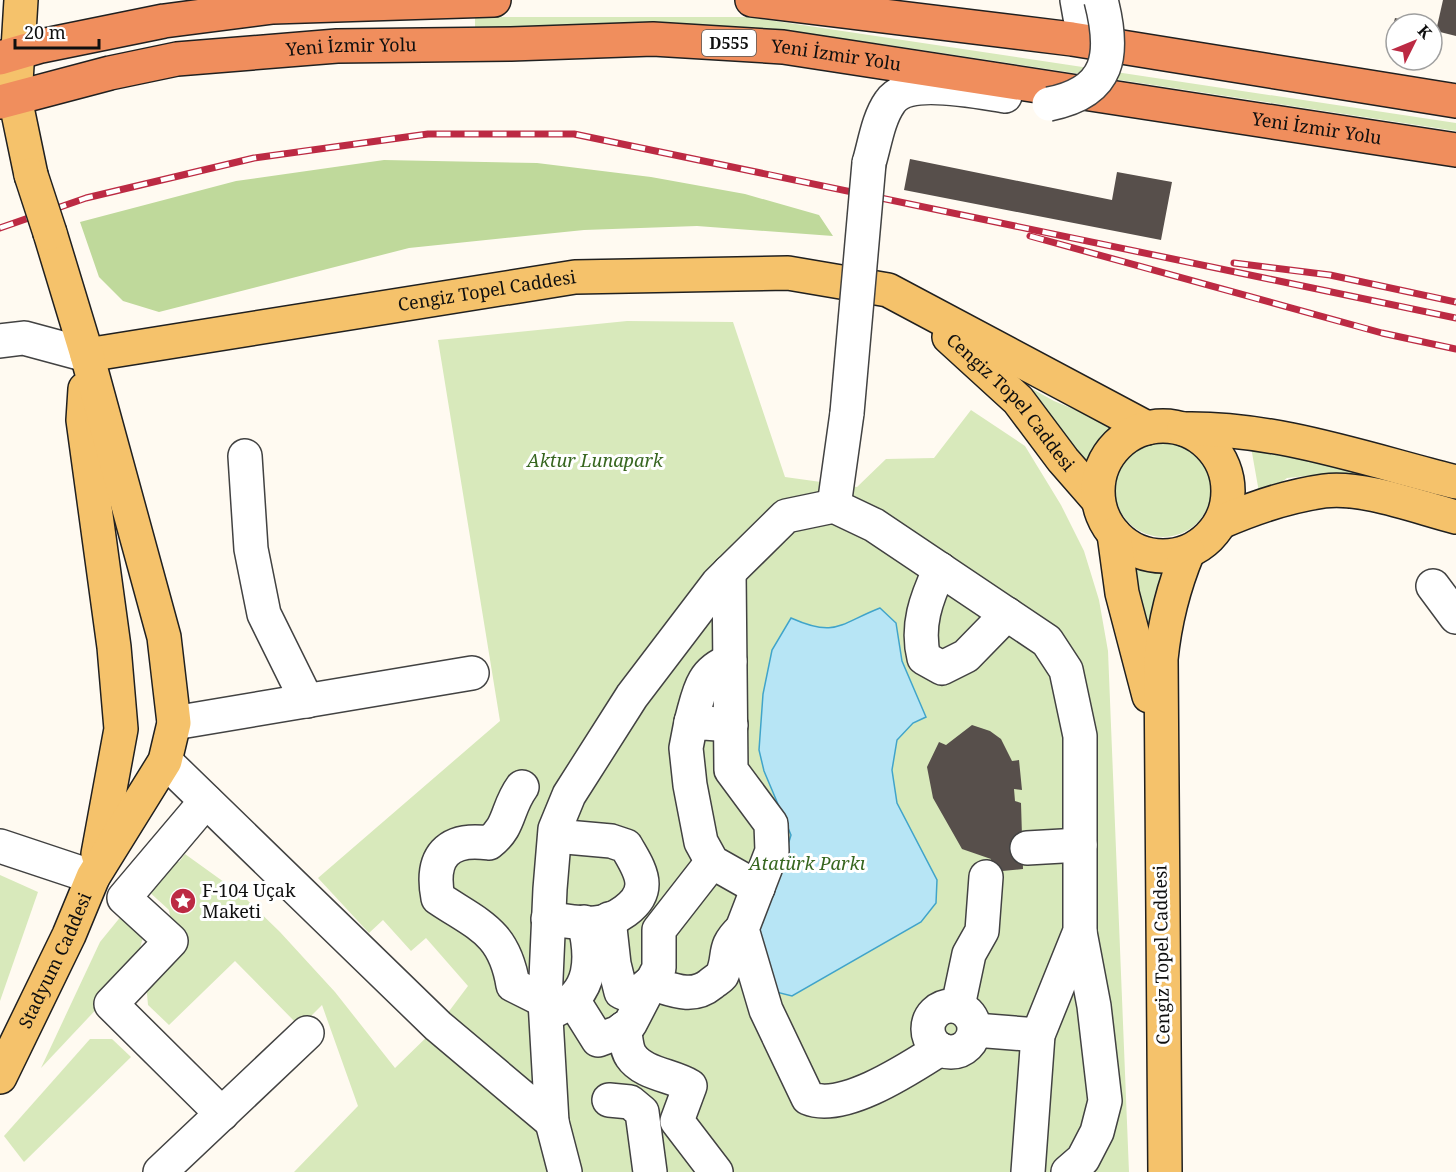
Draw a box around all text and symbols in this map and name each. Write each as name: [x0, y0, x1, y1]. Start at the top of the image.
scale bar: [15, 12, 99, 50]
north arrow: [1384, 12, 1444, 72]
text: 20 m: [24, 20, 66, 44]
text: K: [1413, 20, 1437, 44]
road number: D555: [702, 30, 756, 56]
street label: Yeni İzmir Yolu: [284, 32, 417, 61]
street label: Yeni İzmir Yolu: [770, 33, 904, 76]
street label: Yeni İzmir Yolu: [1249, 106, 1384, 150]
street label: Cengiz Topel Caddesi: [396, 264, 578, 316]
street label: Cengiz Topel Caddesi: [942, 327, 1081, 476]
park label: Aktur Lunapark: [525, 448, 664, 472]
park label: Atatürk Parkı: [747, 851, 866, 875]
street label: Cengiz Topel Caddesi: [1147, 865, 1175, 1045]
place label: F-104 Uçak Maketi: [202, 878, 296, 923]
place icon: F-104 Uçak Maketi: [168, 886, 198, 916]
street label: Stadyum Caddesi: [12, 888, 96, 1032]

